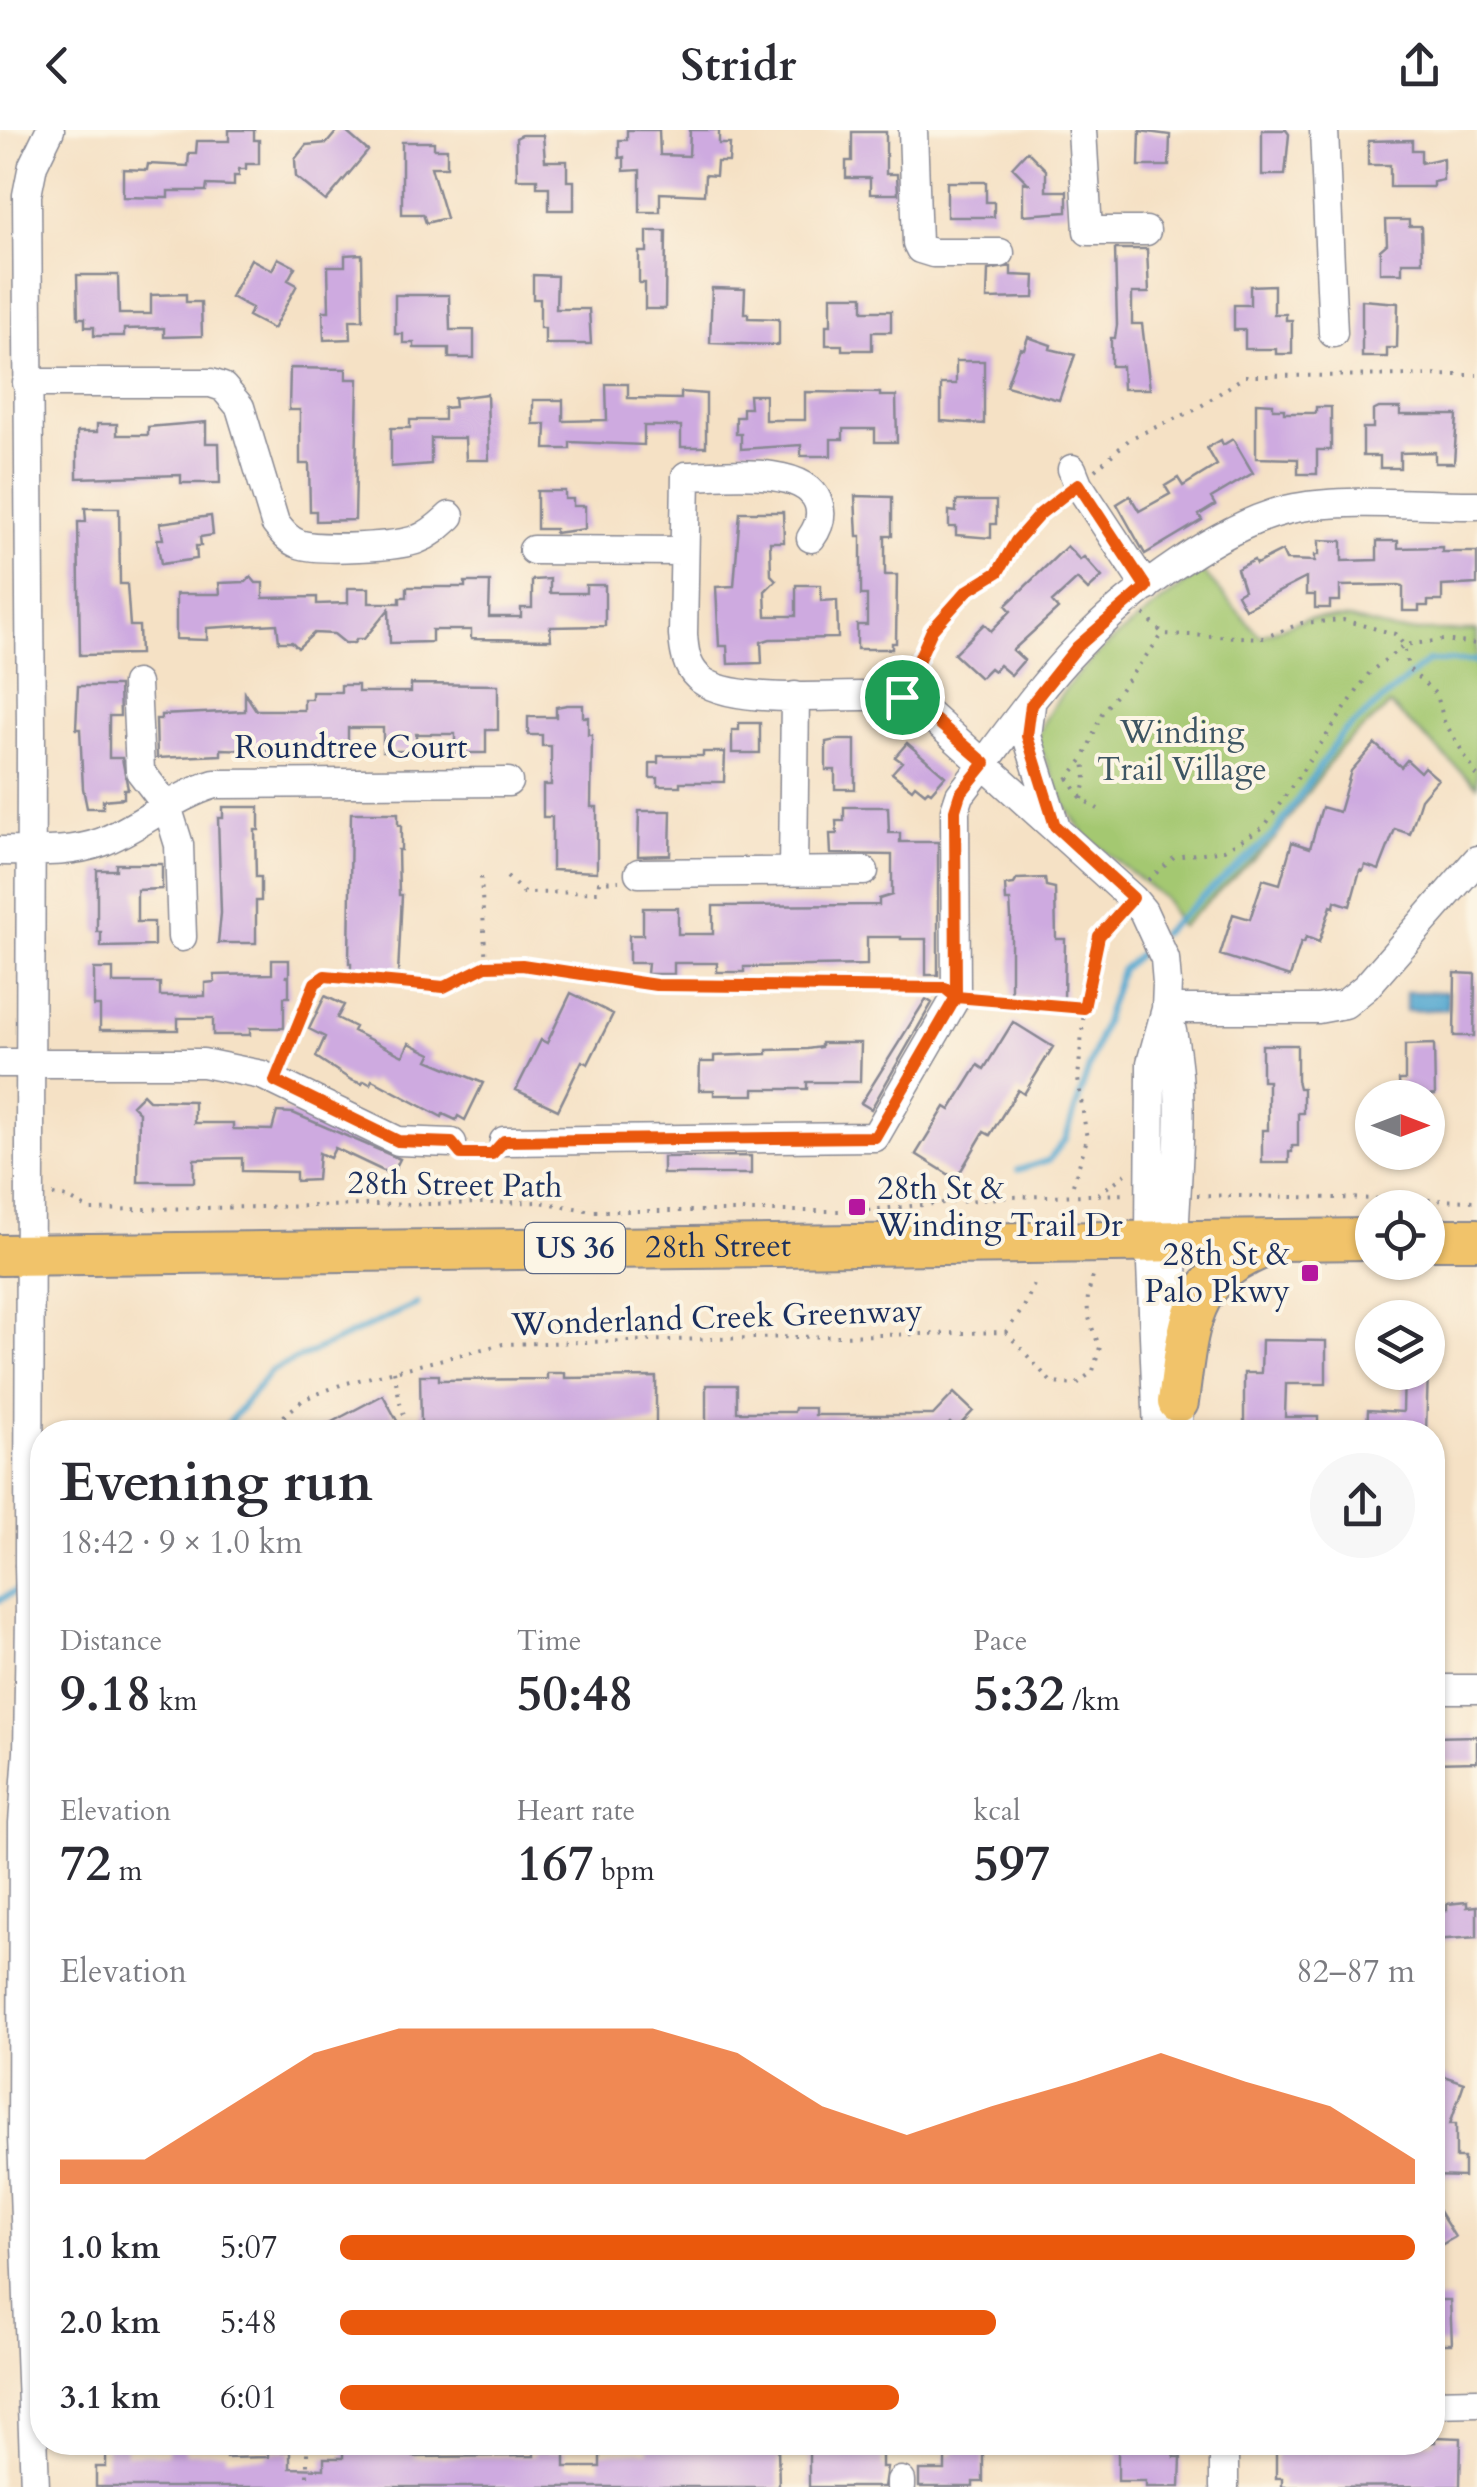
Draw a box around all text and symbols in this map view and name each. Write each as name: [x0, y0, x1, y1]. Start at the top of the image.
text: Stridr: [681, 35, 796, 96]
icon: back: [30, 38, 85, 93]
icon: share: [1392, 38, 1447, 93]
pin: [860, 655, 945, 740]
icon: arrive: [875, 670, 930, 725]
park label: Winding Trail Village: [1097, 711, 1267, 792]
street label: Roundtree Court: [235, 726, 467, 770]
north arrow: [1355, 1080, 1445, 1170]
map controls: [1355, 1080, 1445, 1390]
street label: 28th Street Path: [347, 1161, 563, 1209]
place label: 28th St & Winding Trail Dr: [876, 1167, 1123, 1248]
button: locate: [1355, 1190, 1445, 1280]
marker: 28th St & Winding Trail Dr: [846, 1196, 868, 1218]
road number: US 36: [525, 1223, 625, 1273]
street label: 28th Street: [645, 1224, 791, 1269]
place label: 28th St & Palo Pkwy: [1145, 1233, 1290, 1314]
marker: 28th St & Palo Pkwy: [1299, 1262, 1321, 1284]
street label: Wonderland Creek Greenway: [510, 1289, 923, 1347]
button: layers: [1355, 1300, 1445, 1390]
text: Evening run: [60, 1446, 373, 1520]
button: share: [1310, 1453, 1415, 1558]
text: 18:42 · 9 × 1.0 km: [60, 1521, 303, 1565]
text: Distance: [60, 1622, 162, 1660]
text: Time: [517, 1622, 581, 1660]
text: Pace: [973, 1622, 1027, 1660]
text: 9.18: [60, 1660, 151, 1728]
text: 50:48: [517, 1660, 634, 1728]
text: 5:32: [973, 1660, 1065, 1728]
text: km: [151, 1682, 198, 1720]
text: /km: [1065, 1682, 1120, 1720]
text: Elevation: [60, 1792, 171, 1830]
text: Heart rate: [517, 1792, 635, 1830]
text: kcal: [973, 1792, 1020, 1830]
text: 72: [60, 1830, 111, 1898]
text: 167: [517, 1830, 594, 1898]
text: 597: [973, 1830, 1050, 1898]
text: m: [111, 1852, 142, 1890]
text: bpm: [594, 1852, 655, 1890]
text: Elevation: [60, 1950, 187, 1994]
text: 82–87 m: [1296, 1950, 1415, 1994]
text: 1.0 km: [60, 2226, 160, 2270]
text: 5:07: [220, 2226, 277, 2270]
text: 2.0 km: [60, 2301, 160, 2345]
text: 5:48: [220, 2301, 277, 2345]
text: 3.1 km: [60, 2376, 160, 2420]
text: 6:01: [220, 2376, 277, 2420]

